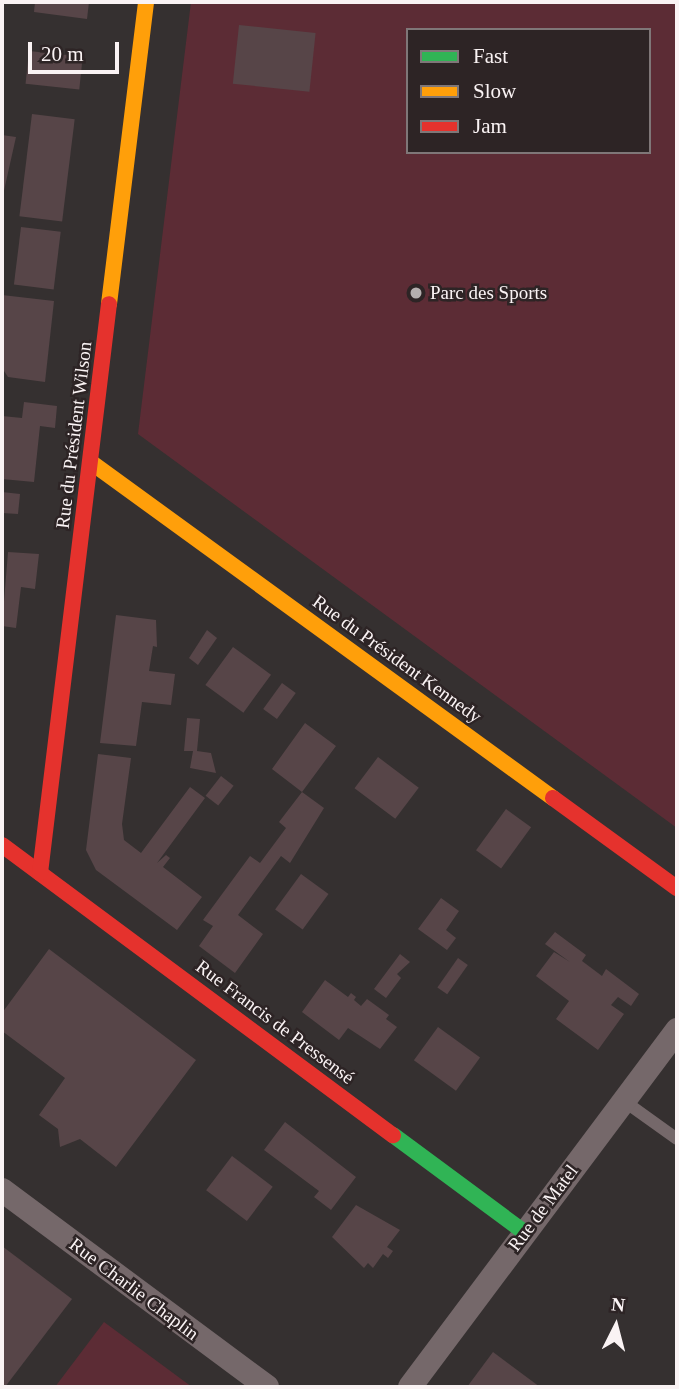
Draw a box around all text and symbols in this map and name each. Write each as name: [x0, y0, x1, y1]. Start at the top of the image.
scale bar: [32, 28, 122, 72]
legend: [406, 28, 651, 154]
text: 20 m: [41, 42, 84, 66]
text: Fast: [473, 44, 508, 68]
text: Slow: [473, 79, 516, 103]
text: Jam: [473, 114, 507, 138]
place label: Parc des Sports: [430, 282, 547, 304]
marker: Parc des Sports: [408, 285, 424, 301]
street label: Rue du Président Wilson: [51, 340, 97, 530]
street label: Rue du Président Kennedy: [308, 590, 486, 728]
street label: Rue Francis de Pressensé: [191, 955, 359, 1089]
street label: Rue de Matel: [503, 1160, 583, 1256]
street label: Rue Charlie Chaplin: [65, 1233, 203, 1345]
north arrow: [581, 1291, 651, 1361]
text: N: [610, 1293, 626, 1316]

